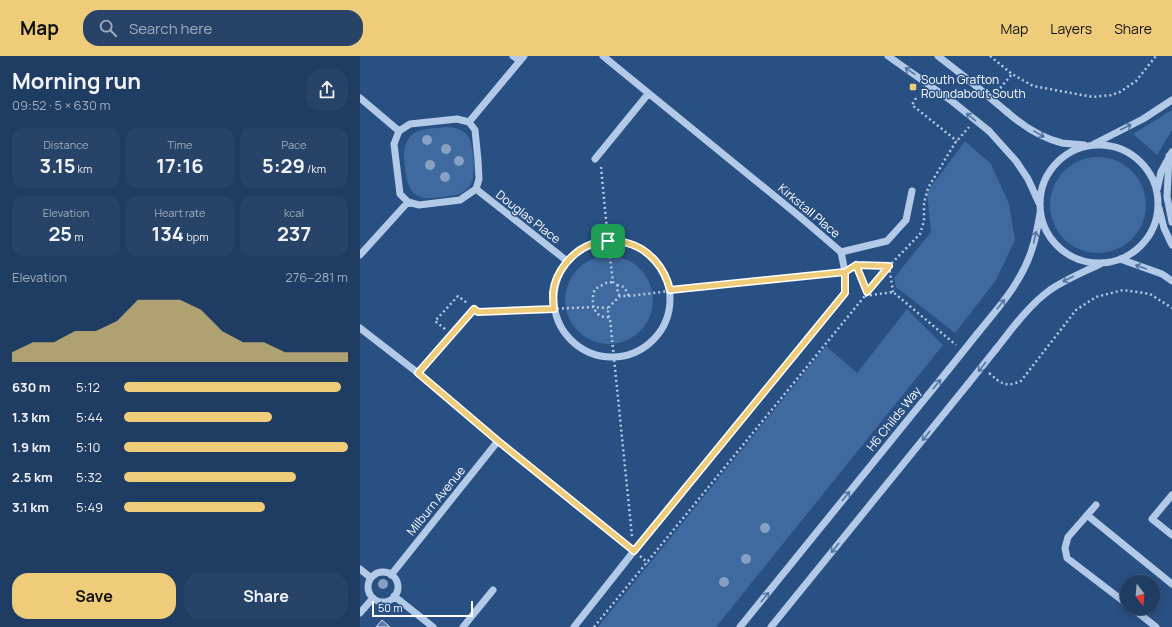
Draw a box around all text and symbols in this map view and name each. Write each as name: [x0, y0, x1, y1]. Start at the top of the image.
search box: [83, 10, 363, 46]
text: Map: [20, 15, 59, 41]
icon: search: [97, 17, 119, 39]
text: Search here: [129, 18, 212, 39]
text: Map: [1000, 19, 1028, 38]
text: Layers: [1050, 19, 1092, 38]
text: Share: [1114, 19, 1152, 38]
text: Morning run: [12, 66, 141, 96]
one-way arrow: [905, 67, 916, 75]
button: share: [306, 69, 348, 111]
place label: South Grafton Roundabout South: [921, 71, 1026, 102]
marker: South Grafton Roundabout South: [908, 82, 918, 92]
text: 09:52 · 5 × 630 m: [12, 96, 110, 114]
one-way arrow: [966, 112, 977, 121]
one-way arrow: [1120, 123, 1132, 130]
one-way arrow: [1033, 130, 1044, 138]
text: Distance: [43, 137, 89, 152]
text: Time: [168, 137, 192, 152]
text: Pace: [282, 137, 306, 152]
text: 3.15: [40, 152, 75, 179]
text: 17:16: [156, 152, 204, 179]
text: 5:29: [262, 152, 305, 179]
text: km: [75, 161, 92, 176]
text: /km: [305, 161, 326, 176]
street label: Kirkstall Place: [775, 180, 844, 242]
street label: Douglas Place: [492, 186, 564, 247]
text: Elevation: [43, 205, 89, 220]
text: Heart rate: [154, 205, 206, 220]
text: kcal: [284, 205, 304, 220]
text: 25: [48, 220, 72, 247]
text: 134: [151, 220, 184, 247]
text: 237: [277, 220, 311, 247]
pin: [591, 224, 625, 258]
text: m: [72, 229, 84, 244]
text: bpm: [184, 229, 209, 244]
icon: arrive: [597, 230, 619, 252]
one-way arrow: [1032, 231, 1040, 244]
one-way arrow: [1135, 262, 1147, 270]
text: Elevation: [12, 268, 67, 286]
text: 276–281 m: [285, 268, 348, 286]
one-way arrow: [1062, 276, 1074, 283]
one-way arrow: [996, 299, 1005, 309]
one-way arrow: [977, 361, 986, 372]
text: 630 m: [12, 378, 50, 396]
text: 5:12: [76, 378, 100, 396]
one-way arrow: [933, 378, 941, 389]
street label: H6 Childs Way: [862, 382, 925, 455]
text: 1.3 km: [12, 408, 50, 426]
text: 5:44: [76, 408, 103, 426]
one-way arrow: [921, 431, 930, 442]
text: 1.9 km: [12, 438, 50, 456]
text: 5:10: [76, 438, 100, 456]
street label: Milburn Avenue: [402, 462, 469, 539]
text: 2.5 km: [12, 468, 53, 486]
text: 5:32: [76, 468, 102, 486]
one-way arrow: [842, 490, 851, 501]
text: 3.1 km: [12, 498, 49, 516]
text: 5:49: [76, 498, 103, 516]
one-way arrow: [830, 543, 839, 553]
button: Save: [12, 573, 176, 619]
button: Share: [184, 573, 348, 619]
north arrow: [1120, 575, 1160, 615]
map controls: [1120, 575, 1160, 615]
one-way arrow: [760, 591, 769, 602]
scale bar: [372, 599, 473, 618]
text: 50 m: [378, 600, 403, 615]

